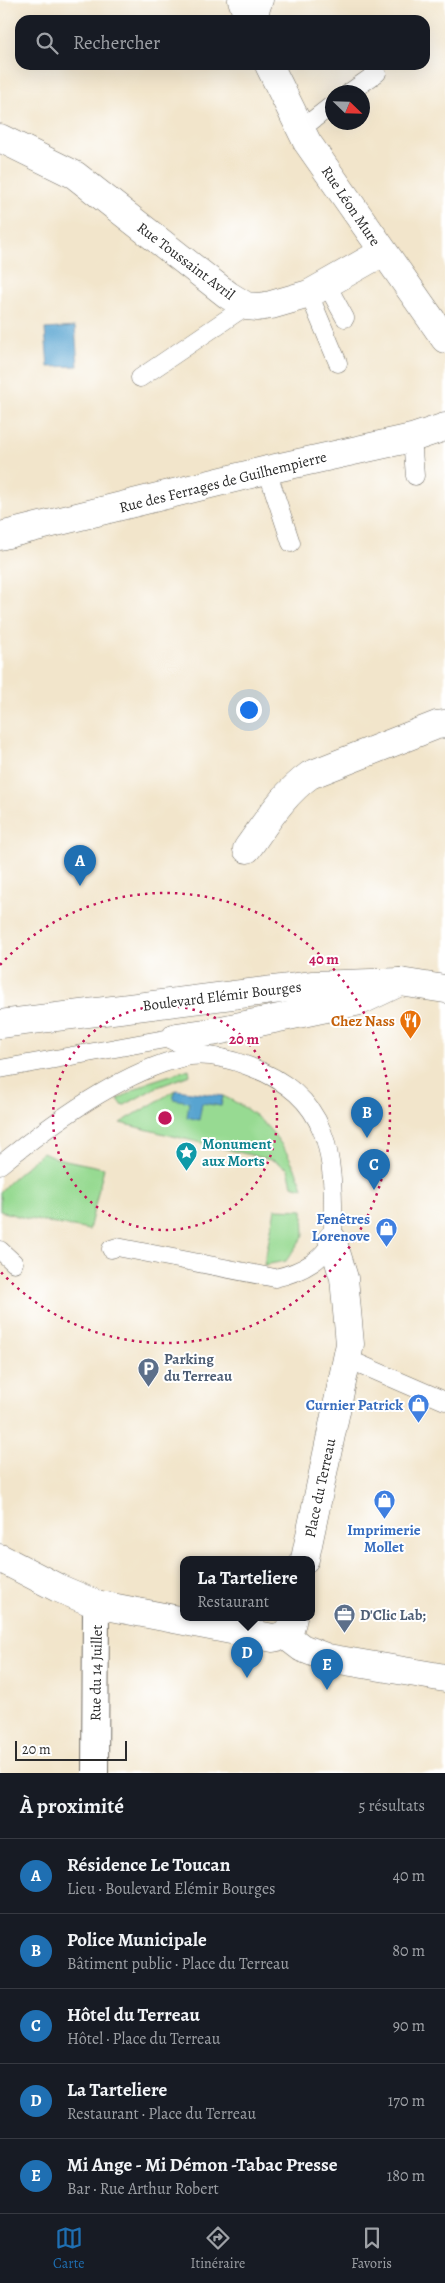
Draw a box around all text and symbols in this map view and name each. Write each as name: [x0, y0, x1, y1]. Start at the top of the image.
search box: [15, 15, 430, 70]
icon: search: [33, 29, 61, 57]
text: Rechercher: [73, 30, 160, 56]
north arrow: [325, 85, 370, 130]
street label: Rue Léon Mure: [317, 162, 385, 250]
street label: Rue Toussaint Avril: [133, 218, 239, 305]
street label: Rue des Ferrages de Guilhempierre: [117, 446, 329, 517]
your location: [236, 697, 262, 723]
pin: A: [64, 845, 96, 886]
text: 40 m: [309, 949, 339, 969]
street label: Boulevard Elémir Bourges: [141, 976, 303, 1016]
restaurant icon: Chez Nass: [399, 1009, 423, 1040]
place label: Chez Nass: [331, 1011, 395, 1031]
text: 20 m: [229, 1029, 259, 1049]
pin: B: [351, 1097, 383, 1138]
centre of rings: [156, 1109, 174, 1127]
place label: Monument aux Morts: [202, 1134, 272, 1171]
place icon: Monument aux Morts: [174, 1141, 198, 1172]
pin: C: [358, 1149, 390, 1190]
place label: Fenêtres Lorenove: [312, 1209, 370, 1246]
shop icon: Fenêtres Lorenove: [374, 1216, 398, 1247]
place label: Parking du Terreau: [164, 1349, 233, 1386]
parking icon: Parking du Terreau: [136, 1356, 160, 1387]
shop icon: Curnier Patrick: [407, 1393, 431, 1424]
place label: Curnier Patrick: [306, 1395, 403, 1415]
street label: Place du Terreau: [300, 1436, 340, 1540]
shop icon: Imprimerie Mollet: [372, 1489, 396, 1520]
place label: Imprimerie Mollet: [347, 1520, 421, 1557]
popup: [180, 1556, 315, 1621]
text: La Tarteliere: [197, 1565, 298, 1591]
text: Restaurant: [197, 1591, 269, 1613]
office icon: D'Clic Lab;: [332, 1603, 356, 1634]
place label: D'Clic Lab;: [360, 1605, 426, 1625]
street label: Rue du 14 Juillet: [85, 1625, 107, 1721]
pin: D: [231, 1637, 263, 1678]
pin: E: [311, 1649, 343, 1690]
scale bar: [15, 1738, 128, 1761]
text: 20 m: [22, 1740, 51, 1759]
text: À proximité: [20, 1792, 124, 1820]
text: 5 résultats: [358, 1795, 425, 1817]
text: Résidence Le Toucan: [67, 1852, 230, 1878]
text: A: [31, 1865, 41, 1887]
text: 40 m: [393, 1865, 425, 1887]
text: Lieu · Boulevard Elémir Bourges: [67, 1878, 276, 1900]
text: Police Municipale: [67, 1927, 207, 1953]
text: B: [31, 1940, 41, 1962]
text: 80 m: [392, 1940, 425, 1962]
text: Bâtiment public · Place du Terreau: [67, 1953, 289, 1975]
text: Hôtel du Terreau: [67, 2002, 200, 2028]
text: C: [31, 2015, 41, 2037]
text: 90 m: [393, 2015, 425, 2037]
text: Hôtel · Place du Terreau: [67, 2028, 220, 2050]
text: La Tarteliere: [67, 2077, 167, 2103]
text: D: [30, 2090, 42, 2112]
text: 170 m: [388, 2090, 425, 2112]
text: Restaurant · Place du Terreau: [67, 2103, 256, 2125]
text: Mi Ange - Mi Démon -Tabac Presse: [67, 2152, 338, 2178]
text: E: [31, 2165, 41, 2187]
text: 180 m: [387, 2165, 425, 2187]
text: Bar · Rue Arthur Robert: [67, 2178, 219, 2200]
tab: Carte: [53, 2224, 85, 2273]
tab: Itinéraire: [191, 2224, 245, 2273]
tab: Favoris: [351, 2224, 392, 2273]

